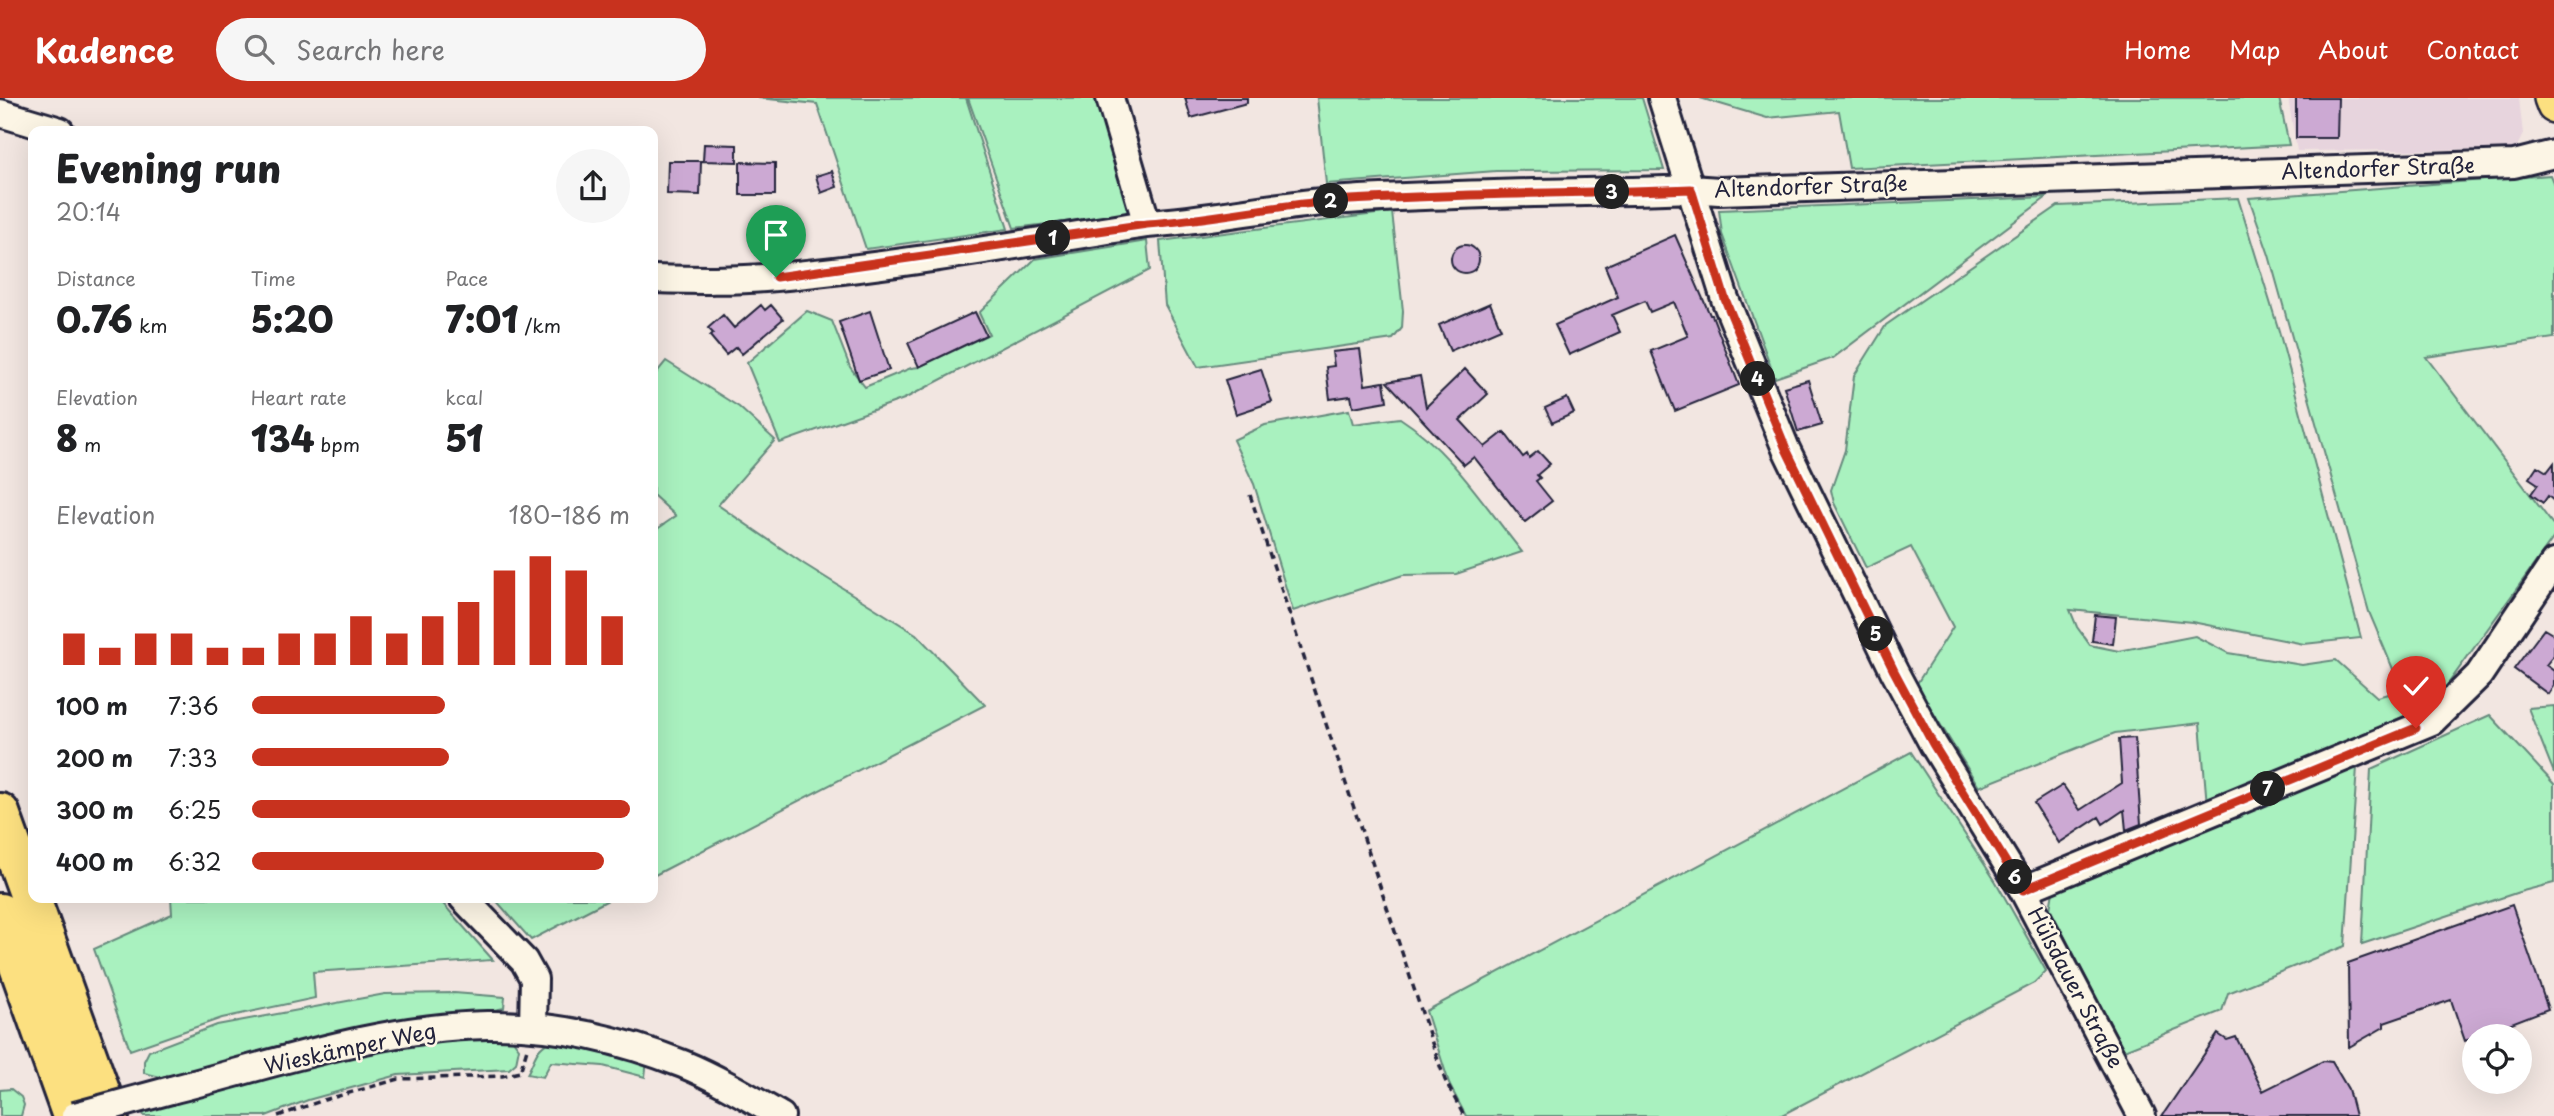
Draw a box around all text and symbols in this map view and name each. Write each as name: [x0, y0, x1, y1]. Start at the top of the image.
search box: [216, 18, 706, 81]
text: Kadence: [35, 24, 174, 74]
icon: search: [240, 30, 278, 68]
text: Search here: [296, 30, 445, 69]
text: Home: [2124, 31, 2191, 67]
text: Map: [2229, 31, 2280, 67]
text: About: [2318, 31, 2388, 67]
text: Contact: [2426, 31, 2519, 67]
text: Evening run: [56, 139, 281, 196]
street label: Altendorfer Straße: [2281, 148, 2475, 186]
button: share: [556, 149, 630, 223]
street label: Altendorfer Straße: [1714, 166, 1908, 204]
pin: 3: [1594, 174, 1630, 210]
text: 3: [1605, 177, 1618, 205]
pin: 2: [1314, 184, 1348, 218]
text: 2: [1324, 186, 1337, 214]
text: 20:14: [56, 194, 121, 229]
pin: [746, 205, 806, 277]
icon: arrive: [757, 216, 795, 254]
pin: 1: [1036, 220, 1070, 256]
text: 1: [1048, 223, 1057, 251]
text: Distance: [56, 264, 136, 292]
text: Time: [251, 264, 296, 292]
text: Pace: [445, 264, 488, 292]
text: 0.76: [56, 292, 133, 345]
text: 5:20: [251, 292, 334, 345]
text: 7:01: [445, 292, 518, 345]
text: km: [133, 311, 168, 339]
text: /km: [518, 311, 561, 339]
pin: 4: [1740, 362, 1776, 396]
text: 4: [1751, 364, 1764, 392]
text: Elevation: [56, 383, 138, 411]
text: Heart rate: [251, 383, 347, 411]
text: kcal: [445, 383, 483, 411]
text: 8: [56, 411, 78, 464]
text: 134: [251, 411, 314, 464]
text: 51: [445, 411, 483, 464]
text: m: [78, 430, 101, 458]
text: bpm: [314, 430, 360, 458]
text: Elevation: [56, 497, 155, 532]
text: 180–186 m: [509, 497, 630, 532]
pin: 5: [1858, 616, 1894, 652]
text: 5: [1869, 619, 1882, 647]
pin: [2386, 656, 2446, 728]
icon: check: [2397, 667, 2435, 705]
text: 100 m: [56, 688, 128, 723]
text: 7:36: [168, 688, 219, 723]
text: 200 m: [56, 740, 133, 775]
text: 7:33: [168, 740, 218, 775]
pin: 7: [2250, 772, 2286, 806]
text: 7: [2262, 774, 2273, 802]
text: 300 m: [56, 792, 134, 827]
text: 6:25: [168, 792, 221, 827]
text: 400 m: [56, 844, 134, 879]
text: 6:32: [168, 844, 222, 879]
pin: 6: [1997, 860, 2032, 894]
text: 6: [2008, 862, 2021, 890]
street label: Hülsdauer Straße: [2021, 901, 2133, 1073]
street label: Wieskämper Weg: [261, 1013, 439, 1081]
map controls: [2462, 1024, 2532, 1094]
button: locate: [2462, 1024, 2532, 1094]

